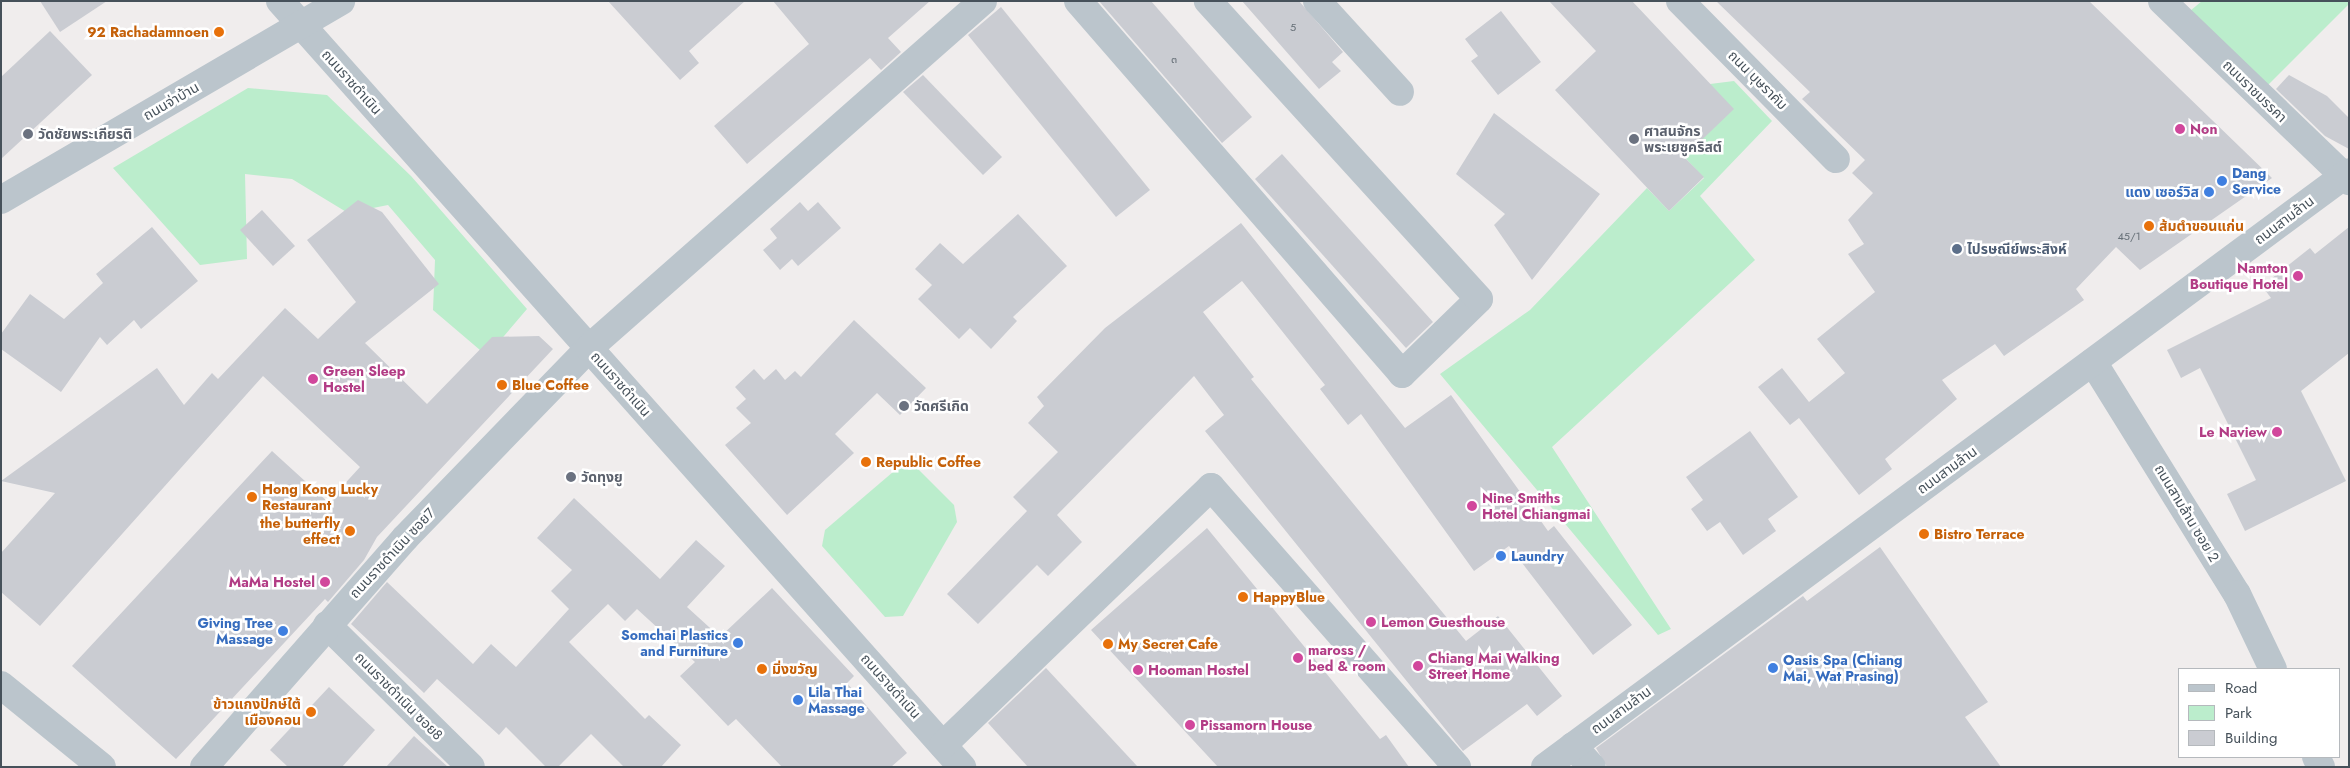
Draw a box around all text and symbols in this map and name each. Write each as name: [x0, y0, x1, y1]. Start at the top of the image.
house number: 5: [1290, 20, 1296, 34]
place label: 92 Rachadamnoen: [87, 24, 209, 40]
marker: 92 Rachadamnoen: [213, 26, 225, 38]
street label: ถนนราชดำเนิน: [319, 46, 385, 118]
street label: ถนน บุษราคัม: [1725, 47, 1791, 113]
house number: ๓: [1171, 52, 1177, 66]
street label: ถนนราชมรรคา: [2220, 56, 2290, 126]
street label: ถนนจ่าบ้าน: [140, 78, 202, 124]
place label: Non: [2190, 121, 2217, 137]
place label: ศาสนจักร พระเยซูคริสต์: [1644, 123, 1722, 156]
marker: Non: [2174, 123, 2186, 135]
place label: วัดชัยพระเกียรติ: [38, 126, 132, 142]
marker: วัดชัยพระเกียรติ: [22, 128, 34, 140]
marker: ศาสนจักร พระเยซูคริสต์: [1628, 133, 1640, 145]
place label: Dang Service: [2232, 165, 2281, 198]
marker: Dang Service: [2216, 175, 2228, 187]
place label: แดง เซอร์วิส: [2125, 184, 2199, 200]
marker: แดง เซอร์วิส: [2203, 186, 2215, 198]
street label: ถนนสามล้าน: [2251, 192, 2317, 248]
place label: ส้มตำขอนแก่น: [2159, 218, 2244, 234]
marker: ส้มตำขอนแก่น: [2143, 220, 2155, 232]
house number: 45/1: [2117, 229, 2141, 243]
place label: ไปรษณีย์พระสิงห์: [1967, 241, 2067, 257]
marker: ไปรษณีย์พระสิงห์: [1951, 243, 1963, 255]
place label: Namton Boutique Hotel: [2190, 260, 2288, 292]
marker: Namton Boutique Hotel: [2292, 270, 2304, 282]
street label: ถนนราชดำเนิน: [588, 348, 654, 420]
place label: Green Sleep Hostel: [323, 363, 405, 396]
marker: Green Sleep Hostel: [307, 373, 319, 385]
place label: Blue Coffee: [512, 377, 589, 393]
marker: Blue Coffee: [496, 379, 508, 391]
place label: วัดศรีเกิด: [914, 398, 969, 414]
marker: วัดศรีเกิด: [898, 400, 910, 412]
place label: Le Naview: [2199, 424, 2267, 440]
marker: Le Naview: [2271, 426, 2283, 438]
street label: ถนนสามล้าน: [1914, 443, 1980, 497]
place label: Republic Coffee: [876, 454, 981, 470]
marker: Republic Coffee: [860, 456, 872, 468]
street label: ถนนสามล้าน ซอย 2: [2151, 461, 2223, 565]
place label: วัดทุงยู: [581, 469, 623, 485]
marker: วัดทุงยู: [565, 471, 577, 483]
place label: Hong Kong Lucky Restaurant: [262, 481, 378, 514]
place label: Nine Smiths Hotel Chiangmai: [1482, 490, 1590, 522]
marker: Hong Kong Lucky Restaurant: [246, 491, 258, 503]
marker: Nine Smiths Hotel Chiangmai: [1466, 500, 1478, 512]
street label: ถนนราชดำเนิน ซอย7: [346, 504, 438, 602]
place label: the butterfly effect: [260, 515, 340, 548]
marker: the butterfly effect: [344, 525, 356, 537]
place label: Bistro Terrace: [1934, 526, 2024, 542]
marker: Bistro Terrace: [1918, 528, 1930, 540]
place label: Laundry: [1511, 548, 1564, 564]
marker: Laundry: [1495, 550, 1507, 562]
place label: MaMa Hostel: [229, 574, 315, 590]
marker: MaMa Hostel: [319, 576, 331, 588]
place label: HappyBlue: [1253, 589, 1325, 605]
marker: HappyBlue: [1237, 591, 1249, 603]
place label: Lemon Guesthouse: [1381, 614, 1505, 630]
place label: Giving Tree Massage: [197, 615, 273, 648]
marker: Lemon Guesthouse: [1365, 616, 1377, 628]
marker: Giving Tree Massage: [277, 625, 289, 637]
place label: Somchai Plastics and Furniture: [621, 627, 728, 660]
place label: My Secret Cafe: [1118, 636, 1218, 652]
marker: Somchai Plastics and Furniture: [732, 637, 744, 649]
marker: My Secret Cafe: [1102, 638, 1114, 650]
place label: maross / bed & room: [1308, 642, 1386, 674]
street label: ถนนราชดำเนิน ซอย8: [352, 649, 446, 743]
street label: ถนนราชดำเนิน: [858, 650, 924, 722]
place label: Chiang Mai Walking Street Home: [1428, 650, 1559, 682]
marker: maross / bed & room: [1292, 652, 1304, 664]
place label: Oasis Spa (Chiang Mai, Wat Prasing): [1783, 652, 1903, 684]
marker: Chiang Mai Walking Street Home: [1412, 660, 1424, 672]
place label: มิ่งขวัญ: [772, 661, 818, 677]
place label: Hooman Hostel: [1148, 662, 1249, 678]
marker: Oasis Spa (Chiang Mai, Wat Prasing): [1767, 662, 1779, 674]
marker: มิ่งขวัญ: [756, 663, 768, 675]
marker: Hooman Hostel: [1132, 664, 1144, 676]
legend: [2178, 668, 2340, 758]
text: Road: [2225, 677, 2257, 699]
street label: ถนนสามล้าน: [1588, 683, 1654, 737]
place label: Lila Thai Massage: [808, 684, 865, 716]
marker: Lila Thai Massage: [792, 694, 804, 706]
place label: ข้าวแกงปักษ์ใต้ เมืองคอน: [213, 696, 301, 729]
text: Park: [2225, 702, 2252, 724]
marker: ข้าวแกงปักษ์ใต้ เมืองคอน: [305, 706, 317, 718]
place label: Pissamorn House: [1200, 717, 1312, 733]
marker: Pissamorn House: [1184, 719, 1196, 731]
text: Building: [2225, 727, 2277, 749]

